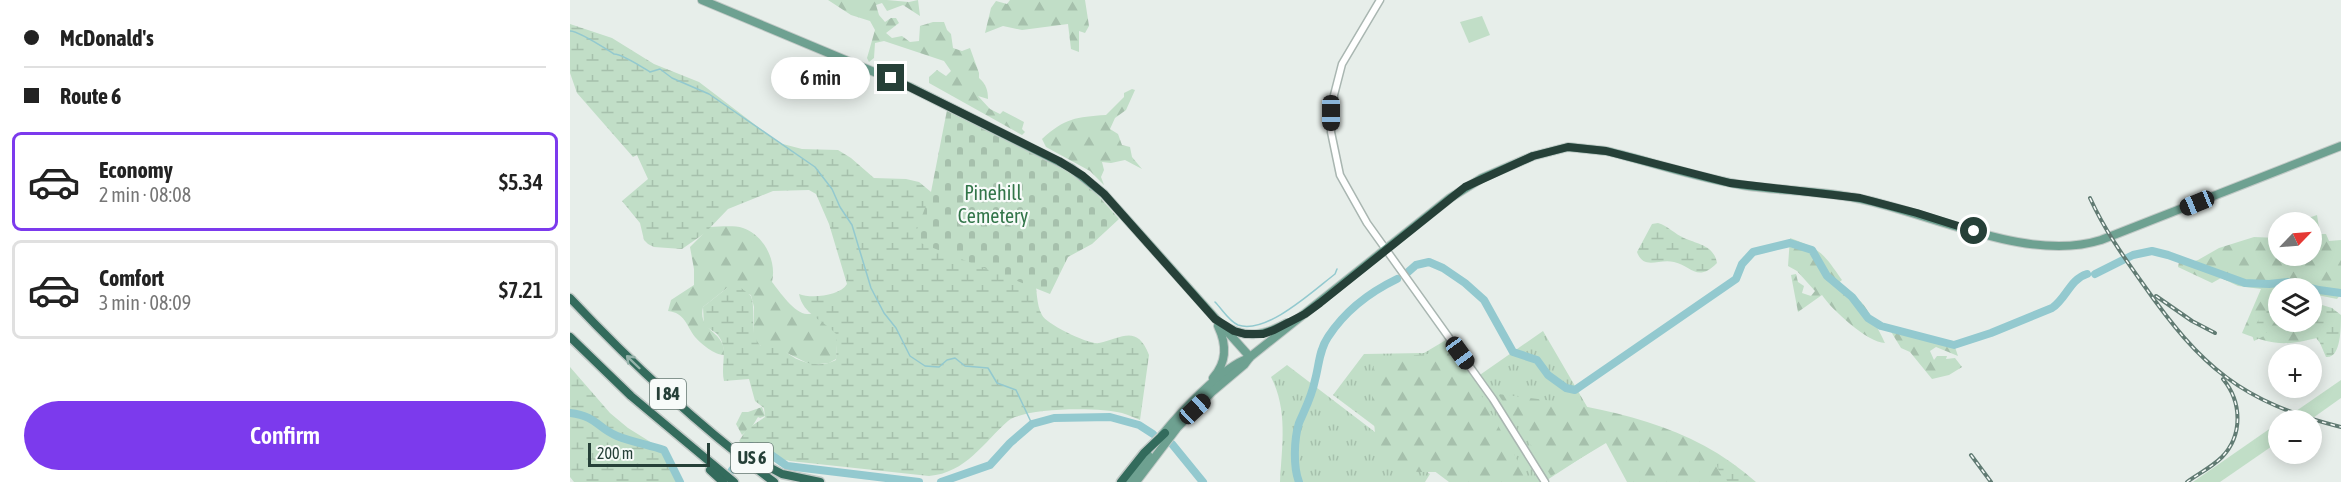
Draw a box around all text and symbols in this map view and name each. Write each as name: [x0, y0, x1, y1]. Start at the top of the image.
text: McDonald's: [60, 25, 154, 51]
callout: 6 min: [771, 57, 870, 99]
route end: [877, 64, 904, 91]
text: 6 min: [800, 66, 841, 89]
text: Route 6: [60, 83, 121, 109]
car: [1322, 95, 1340, 131]
icon: car: [27, 155, 81, 209]
text: Economy: [99, 157, 173, 183]
text: $5.34: [499, 169, 543, 195]
park label: Pinehill Cemetery: [958, 181, 1028, 227]
text: 2 min · 08:08: [99, 183, 191, 206]
car: [2177, 188, 2217, 218]
north arrow: [2268, 212, 2322, 266]
map controls: [2268, 212, 2322, 464]
route start: [1960, 217, 1987, 244]
icon: car: [27, 263, 81, 317]
text: Comfort: [99, 265, 164, 291]
text: $7.21: [499, 277, 543, 303]
button: layers: [2268, 278, 2322, 332]
text: 3 min · 08:09: [99, 291, 191, 314]
car: [1442, 333, 1478, 373]
button: +: [2268, 344, 2322, 398]
one-way arrow: [626, 355, 641, 370]
road number: I 84: [650, 379, 686, 409]
car: [1176, 390, 1214, 428]
button: Confirm: [24, 401, 546, 470]
button: −: [2268, 410, 2322, 464]
scale bar: [588, 440, 710, 468]
road number: US 6: [731, 443, 773, 473]
text: 200 m: [597, 444, 633, 462]

